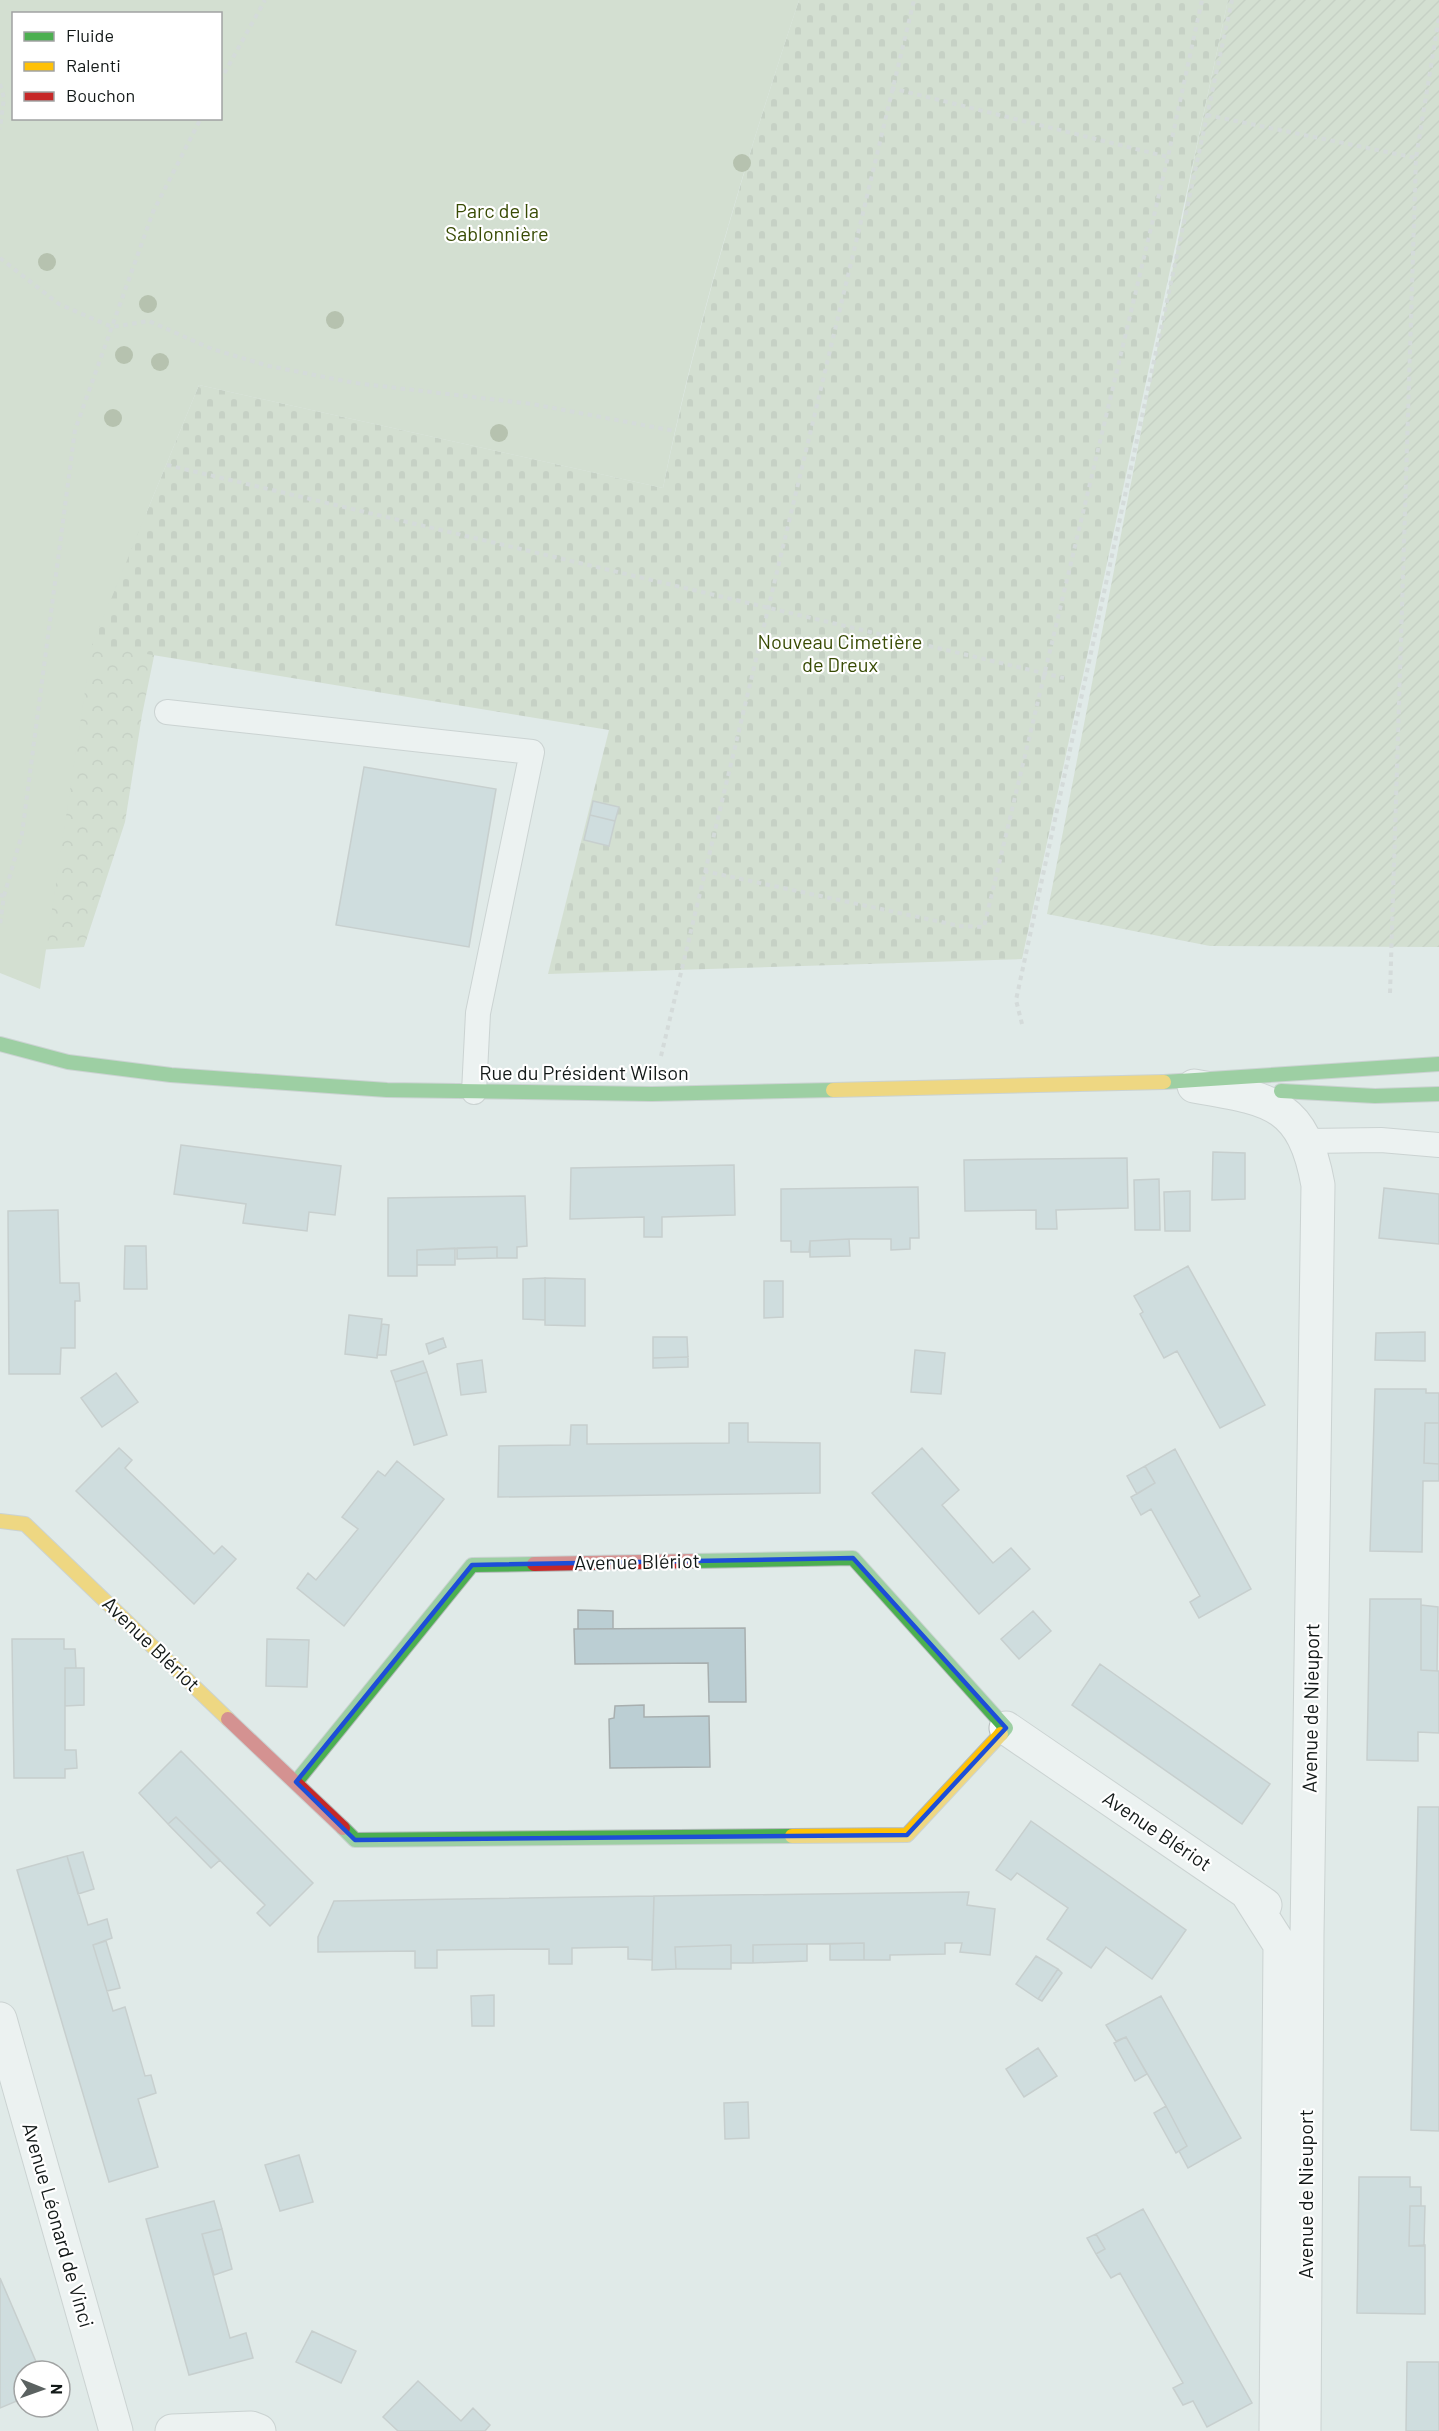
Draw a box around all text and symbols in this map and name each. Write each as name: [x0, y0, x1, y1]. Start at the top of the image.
legend: [12, 12, 222, 120]
text: Fluide: [66, 24, 114, 46]
text: Ralenti: [66, 54, 121, 76]
text: Bouchon: [66, 84, 135, 106]
park label: Parc de la Sablonnière: [445, 198, 549, 245]
park label: Nouveau Cimetière de Dreux: [758, 629, 922, 676]
street label: Rue du Président Wilson: [479, 1060, 689, 1084]
street label: Avenue Blériot: [574, 1548, 700, 1574]
street label: Avenue Blériot: [98, 1591, 205, 1696]
street label: Avenue de Nieuport: [1297, 1623, 1323, 1793]
street label: Avenue Blériot: [1099, 1785, 1216, 1875]
street label: Avenue de Nieuport: [1293, 2109, 1317, 2279]
street label: Avenue Léonard de Vinci: [18, 2119, 100, 2330]
north arrow: [12, 2359, 72, 2419]
text: N: [48, 2384, 67, 2395]

